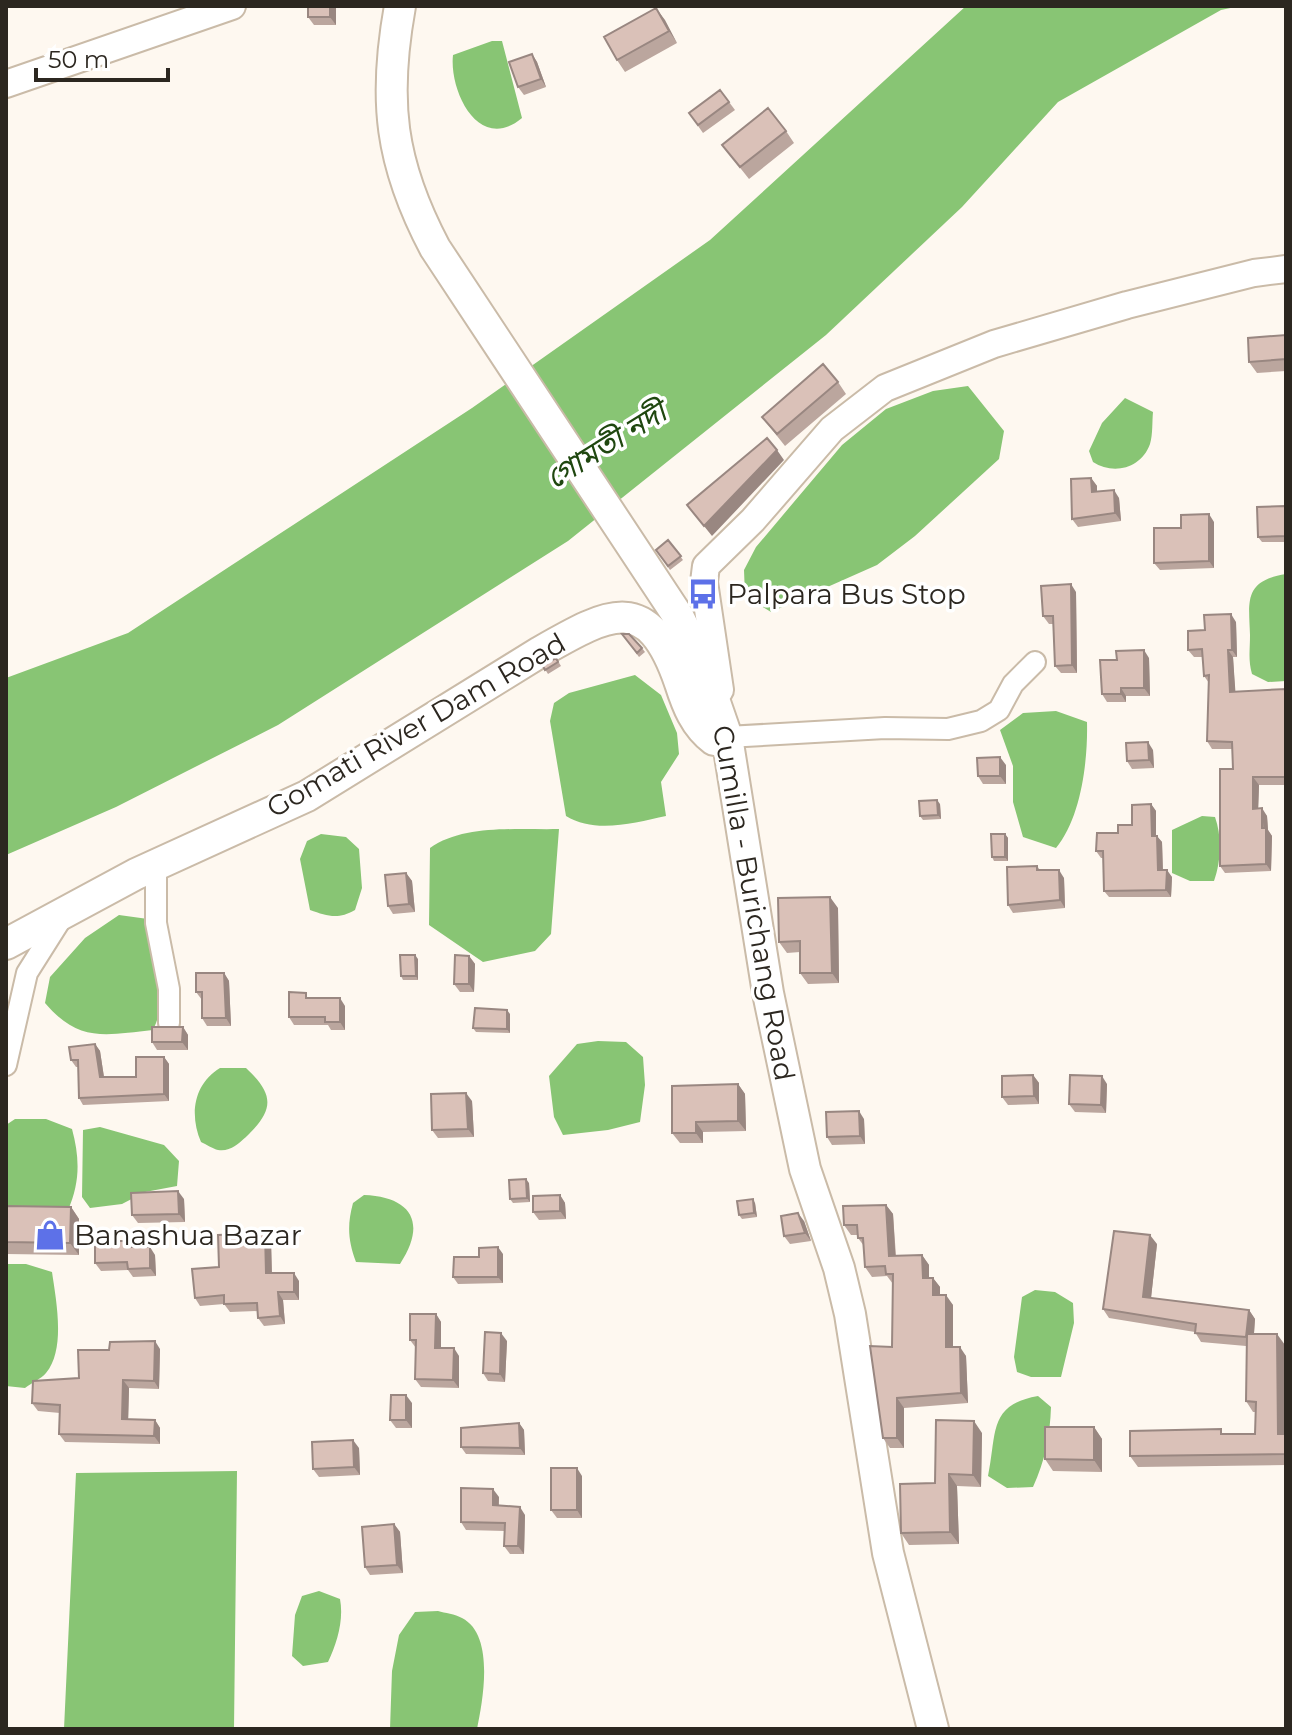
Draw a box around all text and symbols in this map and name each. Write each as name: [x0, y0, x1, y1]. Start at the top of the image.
scale bar: [36, 32, 168, 82]
text: 50 m: [48, 45, 109, 74]
water label: গোমতী নদী: [539, 391, 677, 496]
bus stop icon: Palpara Bus Stop: [686, 577, 720, 611]
place label: Palpara Bus Stop: [727, 577, 966, 611]
street label: Gomati River Dam Road: [260, 625, 572, 825]
street label: Cumilla - Burichang Road: [706, 723, 802, 1083]
shop icon: Banashua Bazar: [33, 1218, 67, 1252]
place label: Banashua Bazar: [74, 1218, 302, 1252]

